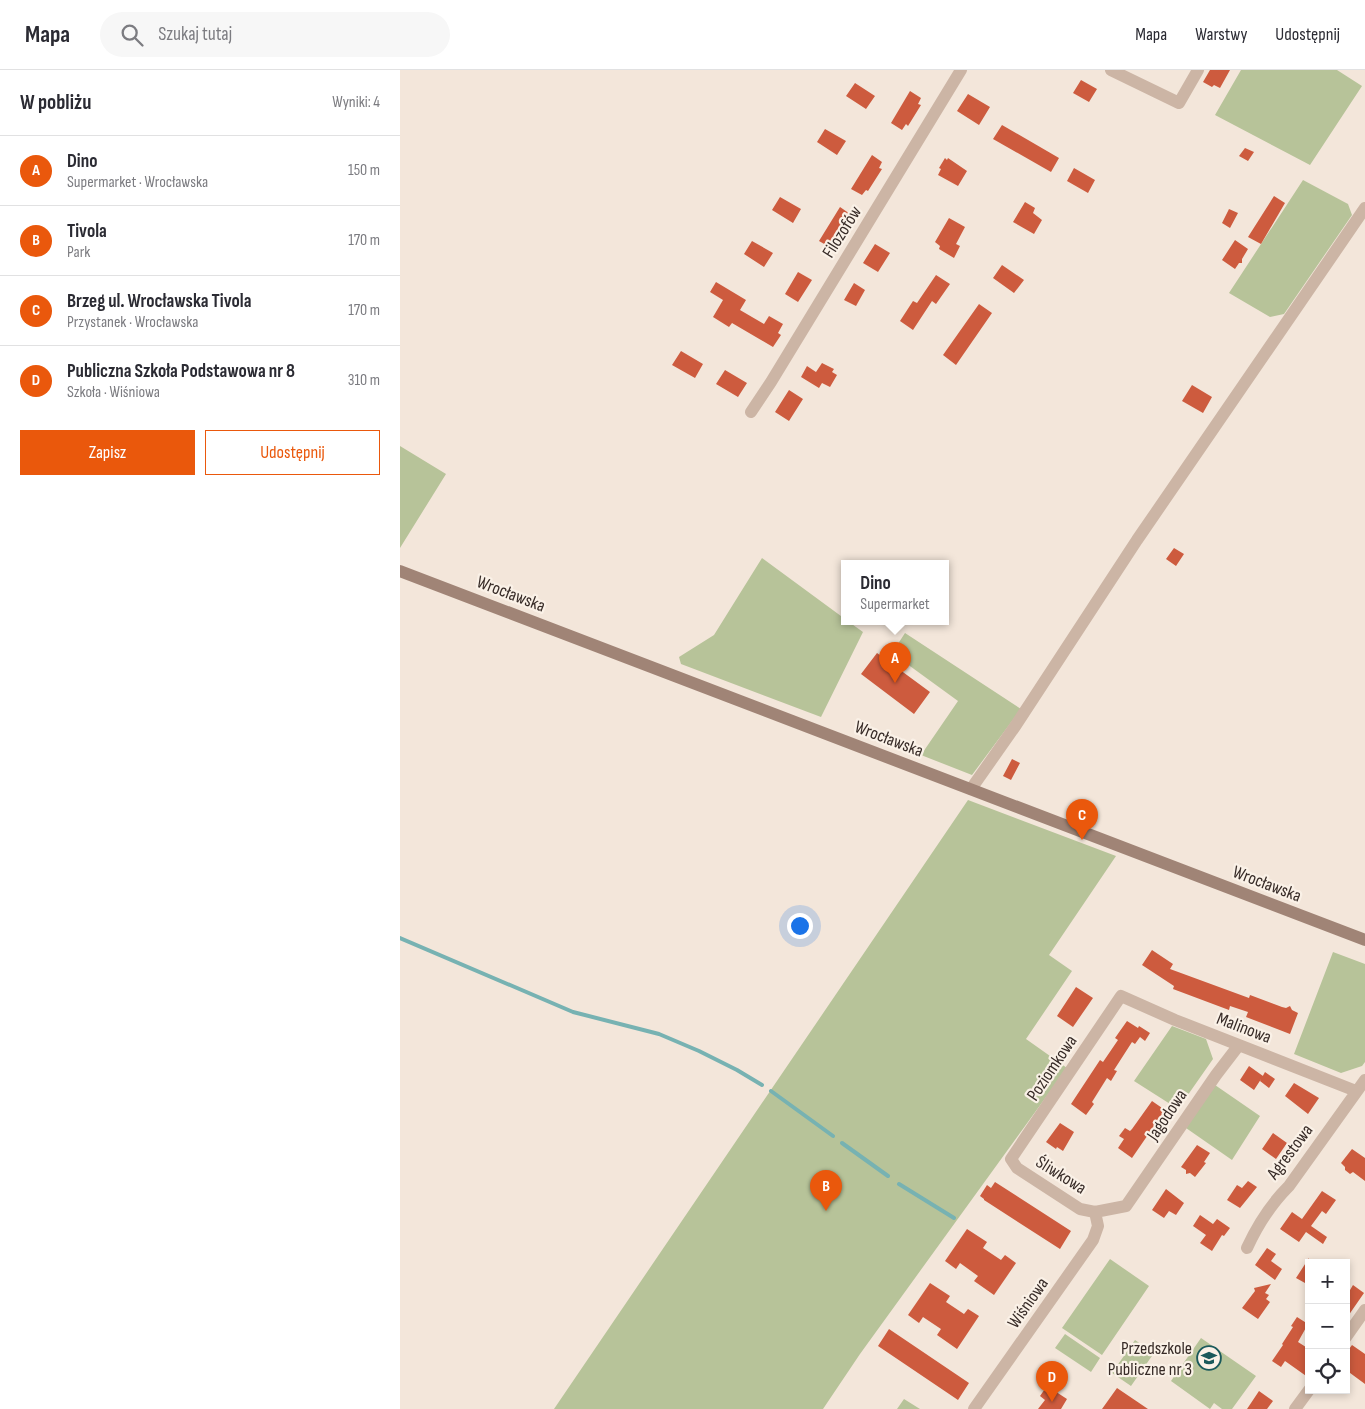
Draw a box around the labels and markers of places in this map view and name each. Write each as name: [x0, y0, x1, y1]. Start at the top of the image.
pin: A: [879, 642, 911, 683]
pin: C: [1066, 799, 1098, 840]
pin: B: [810, 1170, 842, 1211]
place label: Przedszkole Publiczne nr 3: [1108, 1338, 1192, 1380]
school or university icon: Przedszkole Publiczne nr 3: [1196, 1345, 1222, 1371]
pin: D: [1036, 1361, 1068, 1402]

